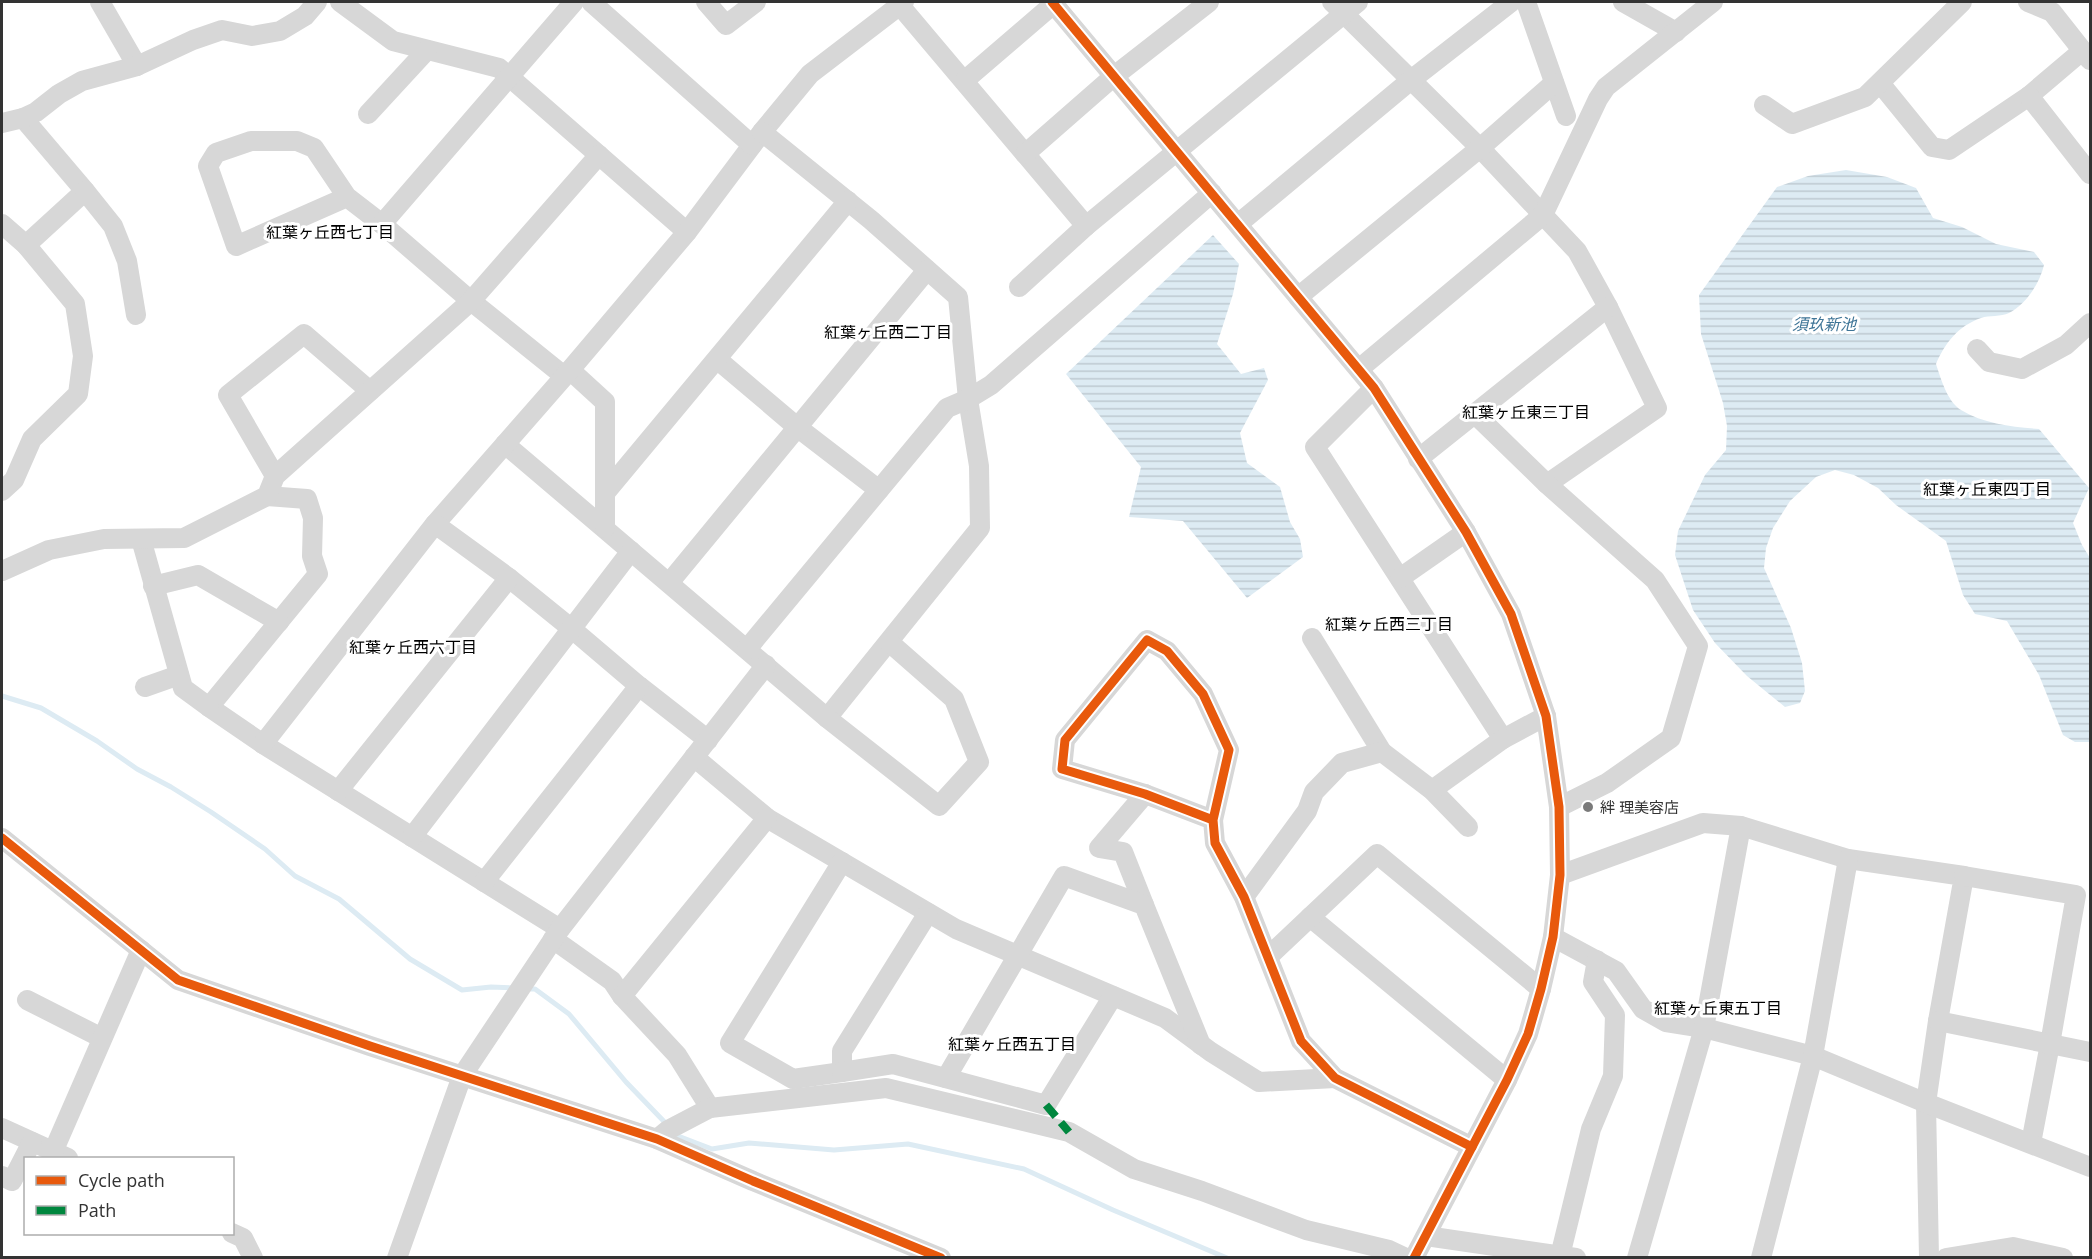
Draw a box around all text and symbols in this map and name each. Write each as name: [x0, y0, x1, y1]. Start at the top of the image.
district label: 紅葉ヶ丘西七丁目: [266, 221, 394, 243]
water label: 須玖新池: [1792, 313, 1858, 335]
district label: 紅葉ヶ丘西二丁目: [824, 321, 952, 343]
district label: 紅葉ヶ丘東三丁目: [1462, 401, 1590, 423]
district label: 紅葉ヶ丘東四丁目: [1923, 478, 2051, 500]
district label: 紅葉ヶ丘西三丁目: [1325, 613, 1453, 635]
district label: 紅葉ヶ丘西六丁目: [349, 636, 477, 658]
place label: 絆 理美容店: [1600, 797, 1679, 817]
marker: 絆 理美容店: [1581, 800, 1595, 814]
district label: 紅葉ヶ丘東五丁目: [1654, 997, 1782, 1019]
district label: 紅葉ヶ丘西五丁目: [948, 1033, 1076, 1055]
legend: [24, 1157, 234, 1235]
text: Cycle path: [78, 1168, 165, 1192]
text: Path: [78, 1198, 116, 1222]

